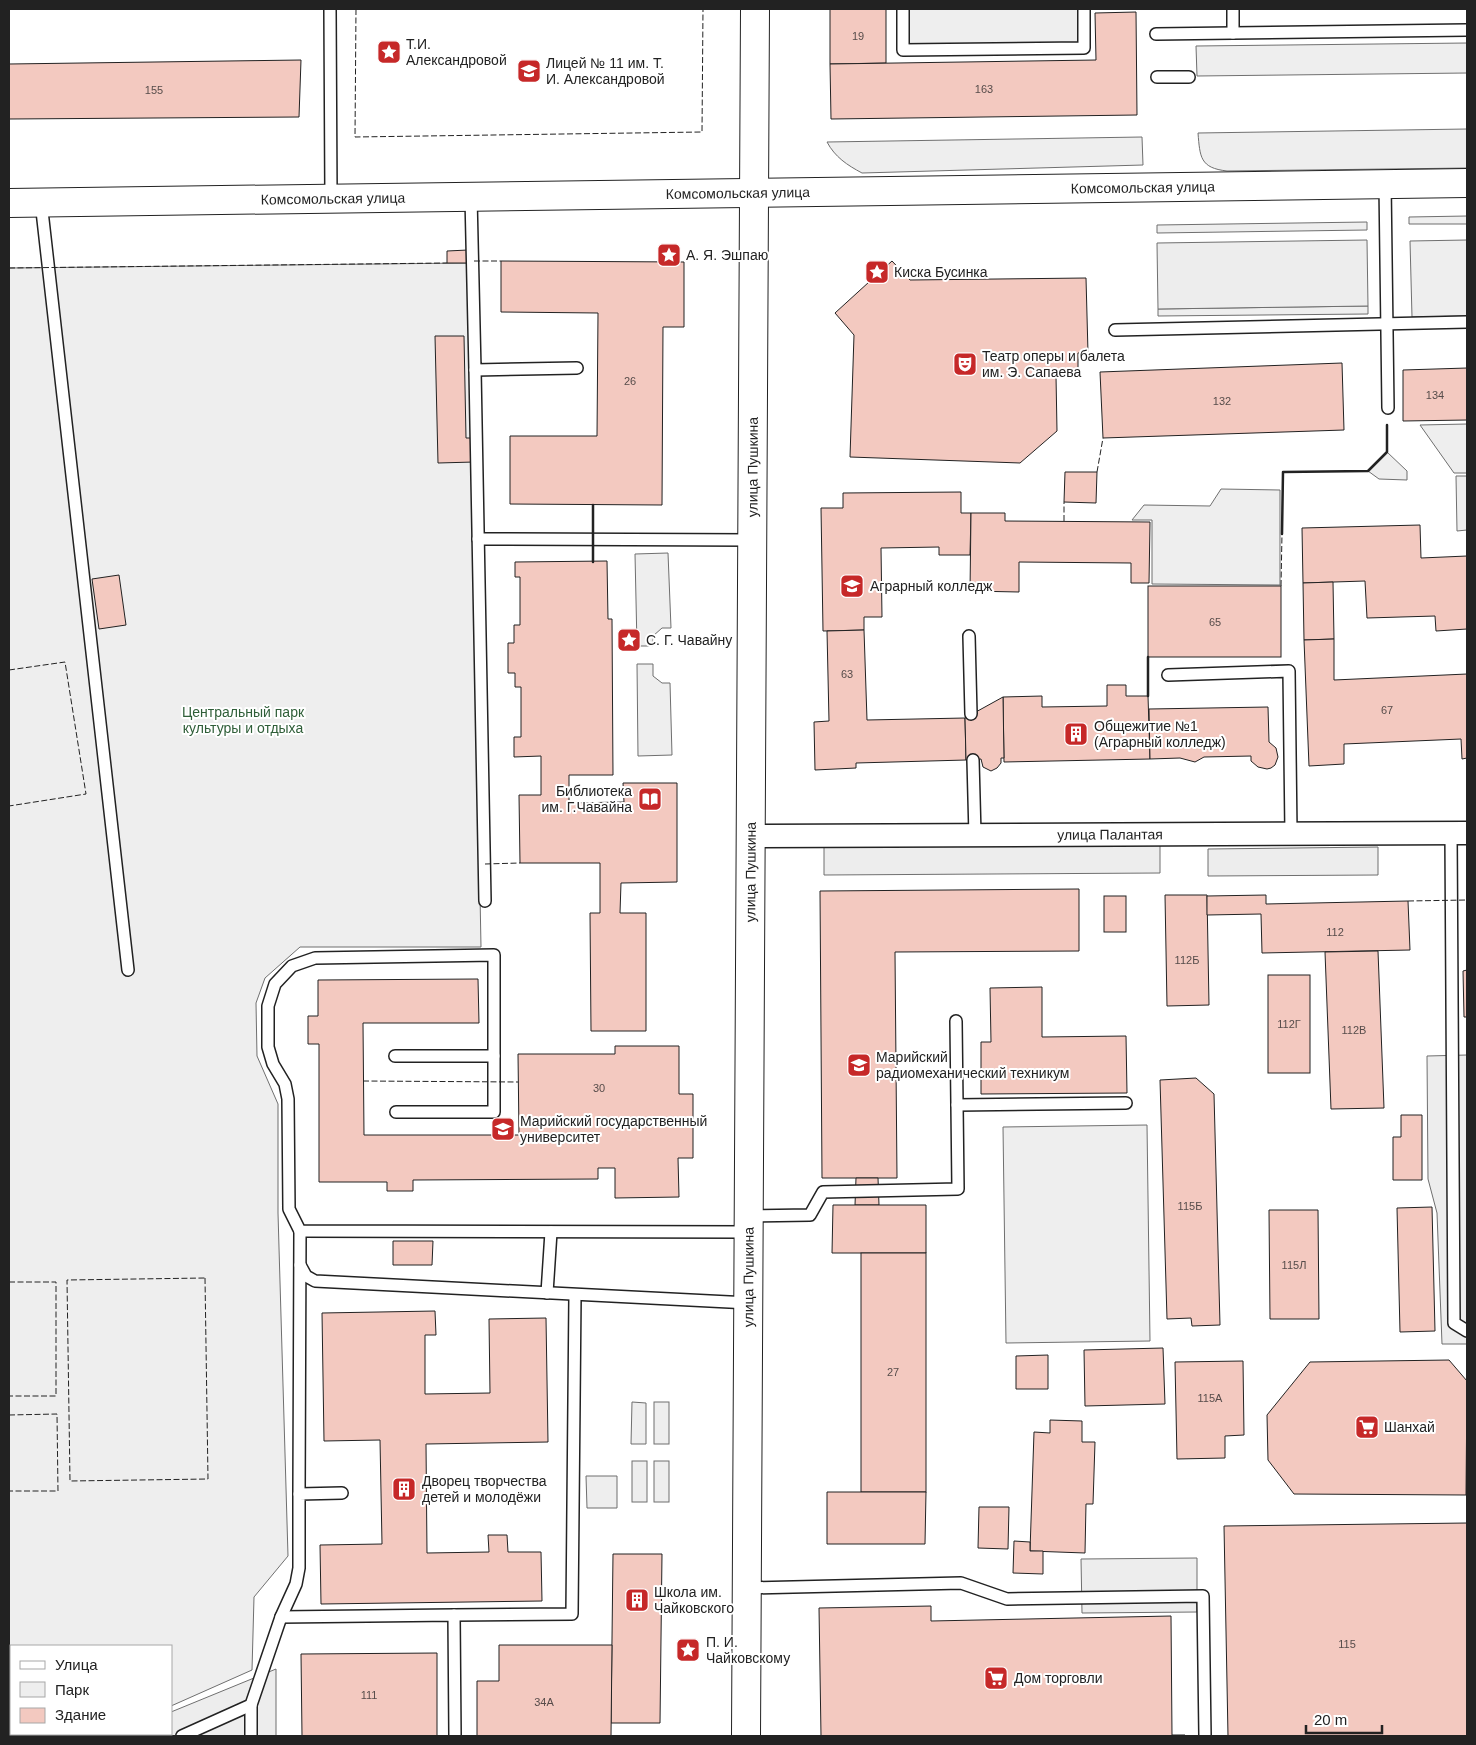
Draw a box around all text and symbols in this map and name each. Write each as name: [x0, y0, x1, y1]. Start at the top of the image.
house number: 19: [852, 30, 864, 42]
place label: Т.И. Александровой: [406, 36, 507, 68]
place icon: Т.И. Александровой: [376, 39, 402, 65]
place label: Лицей № 11 им. Т. И. Александровой: [546, 55, 665, 87]
school or university icon: Лицей № 11 им. Т. И. Александровой: [516, 58, 542, 84]
house number: 163: [975, 83, 993, 95]
house number: 155: [145, 84, 163, 96]
street label: Комсомольская улица: [1071, 178, 1215, 196]
street label: Комсомольская улица: [666, 184, 810, 202]
street label: Комсомольская улица: [261, 190, 405, 208]
place icon: А. Я. Эшпаю: [656, 242, 682, 268]
place label: А. Я. Эшпаю: [686, 247, 768, 263]
place icon: Киска Бусинка: [864, 259, 890, 285]
place label: Киска Бусинка: [894, 264, 988, 280]
place label: Театр оперы и балета им. Э. Сапаева: [982, 348, 1125, 380]
theatre icon: Театр оперы и балета им. Э. Сапаева: [952, 351, 978, 377]
house number: 26: [624, 375, 636, 387]
house number: 134: [1426, 389, 1444, 401]
house number: 132: [1213, 395, 1231, 407]
street label: улица Пушкина: [744, 417, 761, 517]
school or university icon: Аграрный колледж: [839, 573, 865, 599]
place label: Аграрный колледж: [870, 578, 993, 594]
house number: 65: [1209, 616, 1221, 628]
place icon: С. Г. Чавайну: [616, 627, 642, 653]
place label: С. Г. Чавайну: [646, 632, 732, 648]
house number: 63: [841, 668, 853, 680]
park label: Центральный парк культуры и отдыха: [182, 704, 305, 736]
house number: 67: [1381, 704, 1393, 716]
place label: Общежитие №1 (Аграрный колледж): [1094, 718, 1226, 750]
building icon: Общежитие №1 (Аграрный колледж): [1063, 721, 1089, 747]
place label: Библиотека им. Г.Чавайна: [541, 783, 632, 815]
library icon: Библиотека им. Г.Чавайна: [637, 786, 663, 812]
street label: улица Пушкина: [742, 822, 759, 922]
street label: улица Палантая: [1057, 826, 1163, 843]
house number: 112: [1326, 926, 1344, 938]
house number: 112Б: [1175, 954, 1199, 966]
house number: 112Г: [1277, 1018, 1301, 1030]
house number: 112В: [1342, 1024, 1366, 1036]
place label: Марийский радиомеханический техникум: [876, 1049, 1069, 1081]
school or university icon: Марийский радиомеханический техникум: [846, 1052, 872, 1078]
house number: 30: [593, 1082, 605, 1094]
place label: Марийский государственный университет: [520, 1113, 707, 1145]
school or university icon: Марийский государственный университет: [490, 1116, 516, 1142]
house number: 115Б: [1178, 1200, 1202, 1212]
street label: улица Пушкина: [740, 1227, 757, 1327]
house number: 115Л: [1282, 1259, 1306, 1271]
house number: 27: [887, 1366, 899, 1378]
house number: 115А: [1198, 1392, 1223, 1404]
supermarket icon: Шанхай: [1354, 1414, 1380, 1440]
place label: Шанхай: [1384, 1419, 1435, 1435]
place label: Дворец творчества детей и молодёжи: [422, 1473, 547, 1505]
building icon: Дворец творчества детей и молодёжи: [391, 1476, 417, 1502]
place label: Школа им. Чайковского: [654, 1584, 734, 1616]
building icon: Школа им. Чайковского: [624, 1587, 650, 1613]
place label: П. И. Чайковскому: [706, 1634, 790, 1666]
place icon: П. И. Чайковскому: [675, 1637, 701, 1663]
house number: 115: [1338, 1638, 1356, 1650]
legend: [10, 1645, 172, 1735]
text: Улица: [55, 1656, 98, 1673]
supermarket icon: Дом торговли: [983, 1665, 1009, 1691]
place label: Дом торговли: [1014, 1670, 1102, 1686]
text: Парк: [55, 1681, 89, 1698]
house number: 111: [361, 1689, 377, 1701]
house number: 34А: [534, 1696, 554, 1708]
scale bar: [1306, 1702, 1382, 1734]
text: Здание: [55, 1706, 106, 1723]
text: 20 m: [1314, 1711, 1347, 1728]

